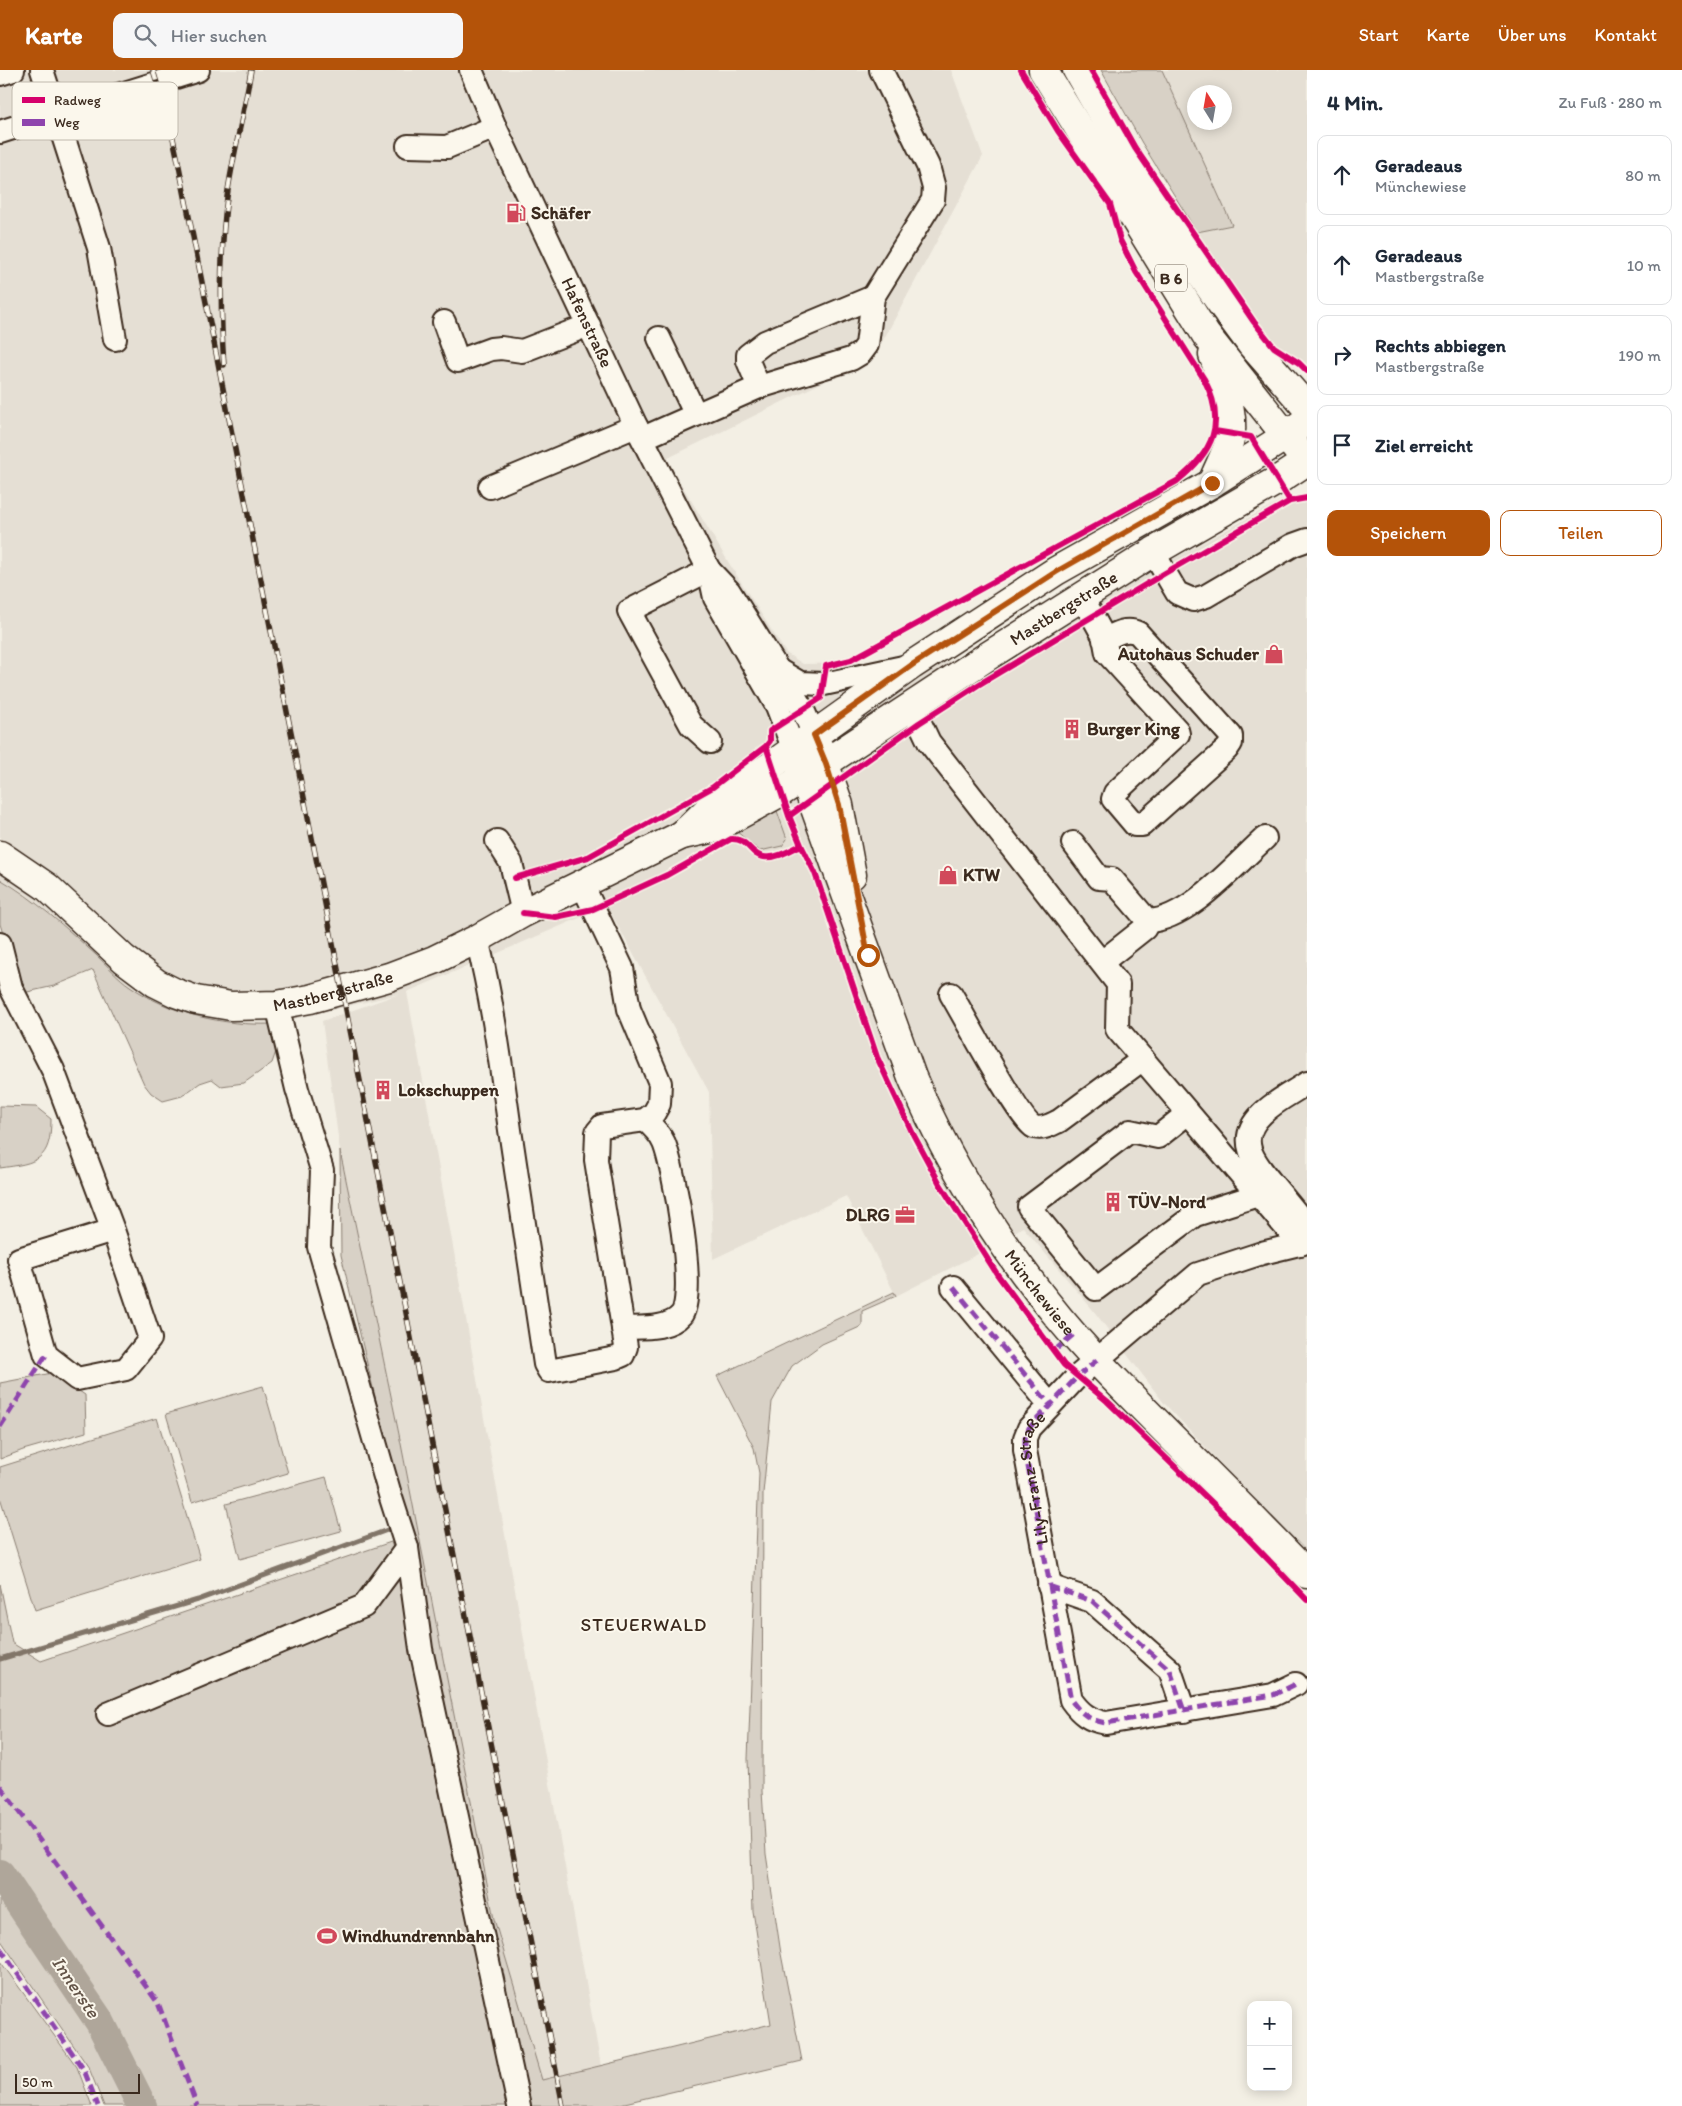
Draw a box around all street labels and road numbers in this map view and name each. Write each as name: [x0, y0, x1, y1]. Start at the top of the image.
road number: B 6: [1155, 264, 1187, 292]
street label: Hafenstraße: [556, 274, 618, 371]
street label: Mastbergstraße: [1006, 566, 1122, 650]
street label: Mastbergstraße: [271, 965, 396, 1017]
street label: Münchewiese: [1000, 1245, 1080, 1340]
street label: Lily-Franz-Straße: [1014, 1406, 1053, 1547]

